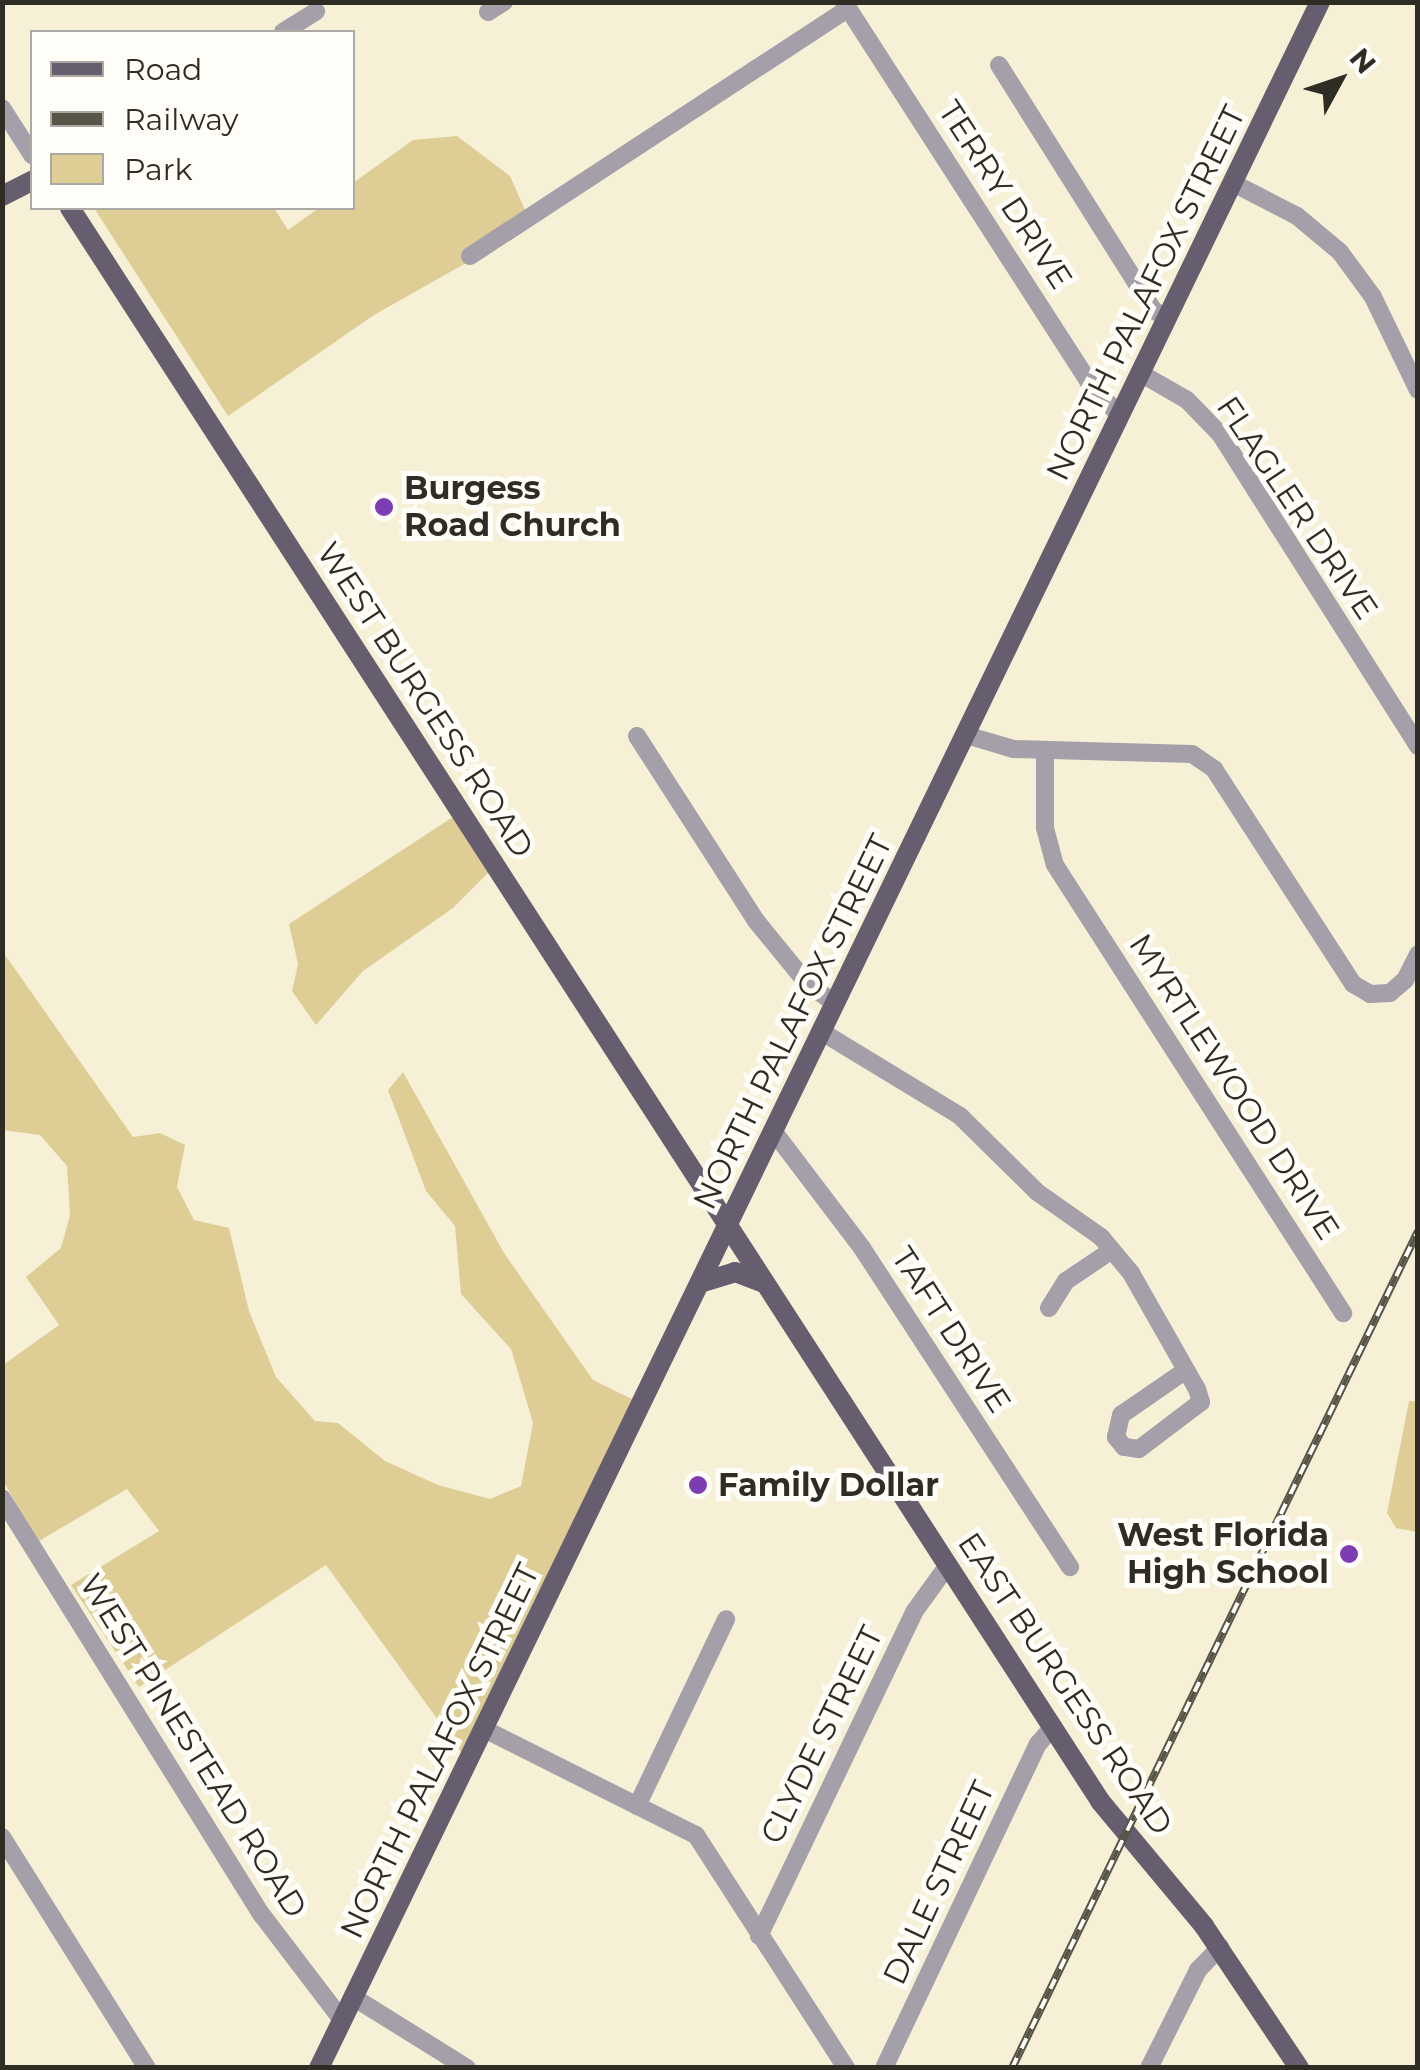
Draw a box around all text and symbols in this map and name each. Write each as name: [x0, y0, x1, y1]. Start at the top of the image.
legend: [30, 30, 355, 210]
north arrow: [1290, 30, 1390, 130]
text: N: [1343, 41, 1383, 80]
text: Road: [124, 51, 202, 88]
street label: TERRY DRIVE: [930, 94, 1080, 296]
street label: NORTH PALAFOX STREET: [1038, 99, 1254, 487]
text: Railway: [124, 101, 239, 138]
text: Park: [124, 151, 193, 188]
street label: FLAGLER DRIVE: [1208, 389, 1386, 627]
place label: Burgess Road Church: [404, 470, 621, 545]
marker: Burgess Road Church: [373, 496, 395, 518]
street label: WEST BURGESS ROAD: [309, 535, 541, 865]
street label: NORTH PALAFOX STREET: [685, 828, 901, 1216]
street label: MYRTLEWOOD DRIVE: [1121, 927, 1347, 1247]
street label: TAFT DRIVE: [883, 1240, 1019, 1420]
place label: Family Dollar: [718, 1466, 939, 1504]
marker: Family Dollar: [687, 1474, 709, 1496]
place label: West Florida High School: [1117, 1517, 1329, 1592]
street label: EAST BURGESS ROAD: [950, 1526, 1180, 1842]
marker: West Florida High School: [1338, 1543, 1360, 1565]
street label: NORTH PALAFOX STREET: [332, 1557, 548, 1945]
street label: WEST PINESTEAD ROAD: [71, 1567, 315, 1925]
street label: CLYDE STREET: [753, 1620, 891, 1850]
street label: DALE STREET: [875, 1775, 1003, 1991]

